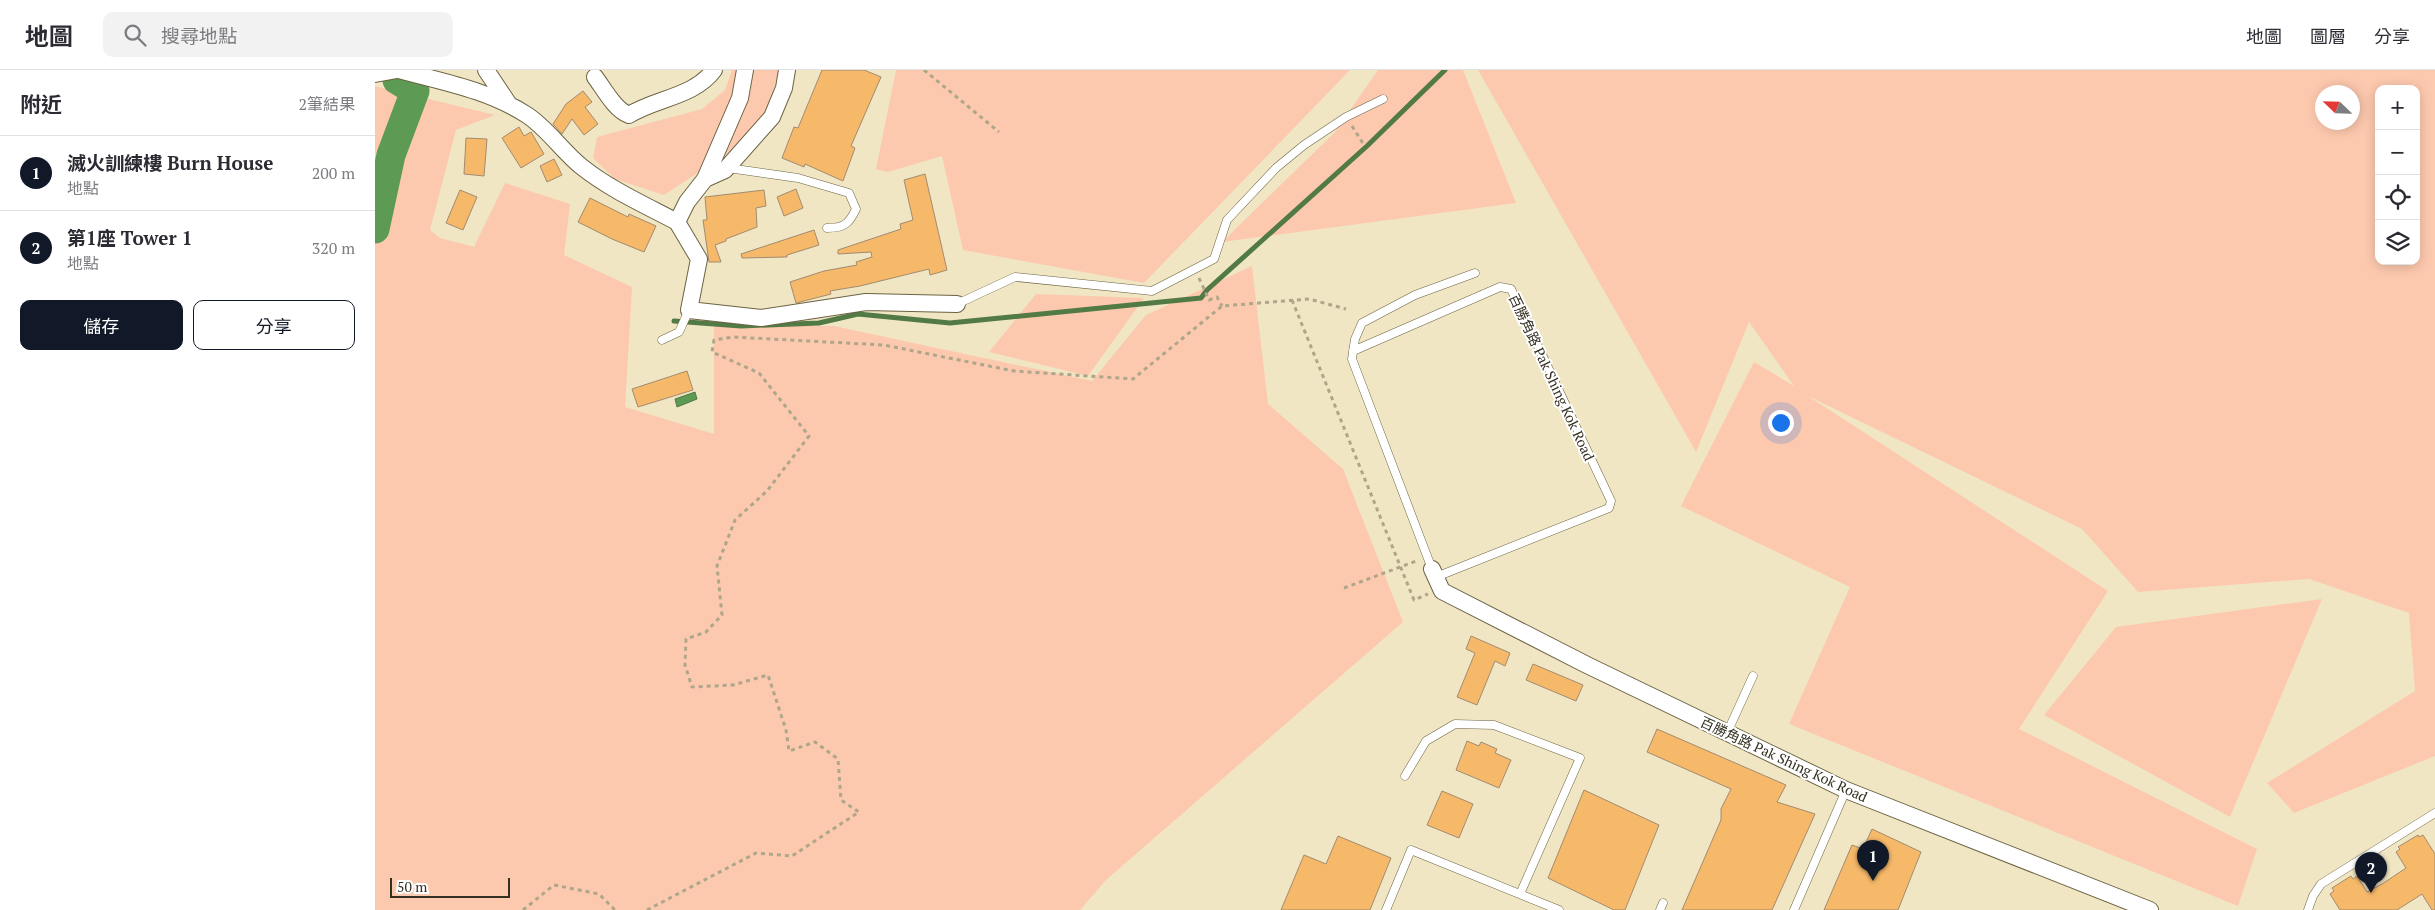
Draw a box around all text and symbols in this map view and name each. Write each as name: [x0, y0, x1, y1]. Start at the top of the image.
search box: [103, 12, 453, 57]
text: 地圖: [25, 20, 73, 52]
icon: search: [121, 21, 149, 49]
text: 搜尋地點: [161, 23, 237, 48]
text: 地圖: [2246, 24, 2282, 48]
text: 圖層: [2310, 24, 2346, 48]
text: 分享: [2374, 24, 2410, 48]
north arrow: [2315, 85, 2360, 130]
map controls: [2375, 85, 2420, 265]
button: +: [2375, 85, 2420, 130]
text: 附近: [20, 90, 62, 118]
text: 2筆結果: [298, 93, 355, 115]
button: −: [2375, 130, 2420, 175]
text: 滅火訓練樓 Burn House: [67, 150, 273, 175]
text: 1: [31, 162, 41, 184]
text: 200 m: [312, 162, 355, 184]
button: locate: [2375, 175, 2420, 220]
text: 地點: [67, 177, 99, 199]
button: layers: [2375, 220, 2420, 265]
text: 第1座 Tower 1: [67, 225, 192, 250]
text: 2: [31, 237, 41, 259]
text: 320 m: [312, 237, 355, 259]
text: 地點: [67, 252, 99, 274]
street label: 百勝角路 Pak Shing Kok Road: [1505, 290, 1599, 464]
button: 儲存: [20, 300, 183, 350]
button: 分享: [193, 300, 355, 350]
your location: [1768, 410, 1794, 436]
street label: 百勝角路 Pak Shing Kok Road: [1697, 712, 1871, 806]
pin: 1: [1857, 840, 1889, 881]
pin: 2: [2355, 852, 2387, 893]
scale bar: [390, 875, 510, 898]
text: 50 m: [397, 877, 427, 896]

